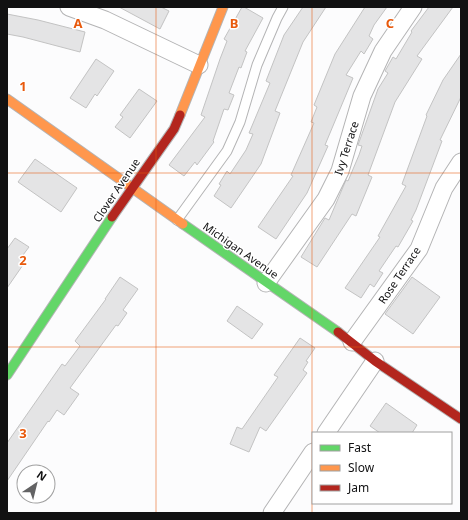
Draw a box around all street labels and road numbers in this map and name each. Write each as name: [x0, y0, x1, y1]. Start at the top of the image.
street label: Ivy Terrace: [330, 119, 362, 177]
street label: Clover Avenue: [89, 155, 143, 225]
street label: Michigan Avenue: [200, 218, 282, 282]
street label: Rose Terrace: [374, 243, 424, 307]

